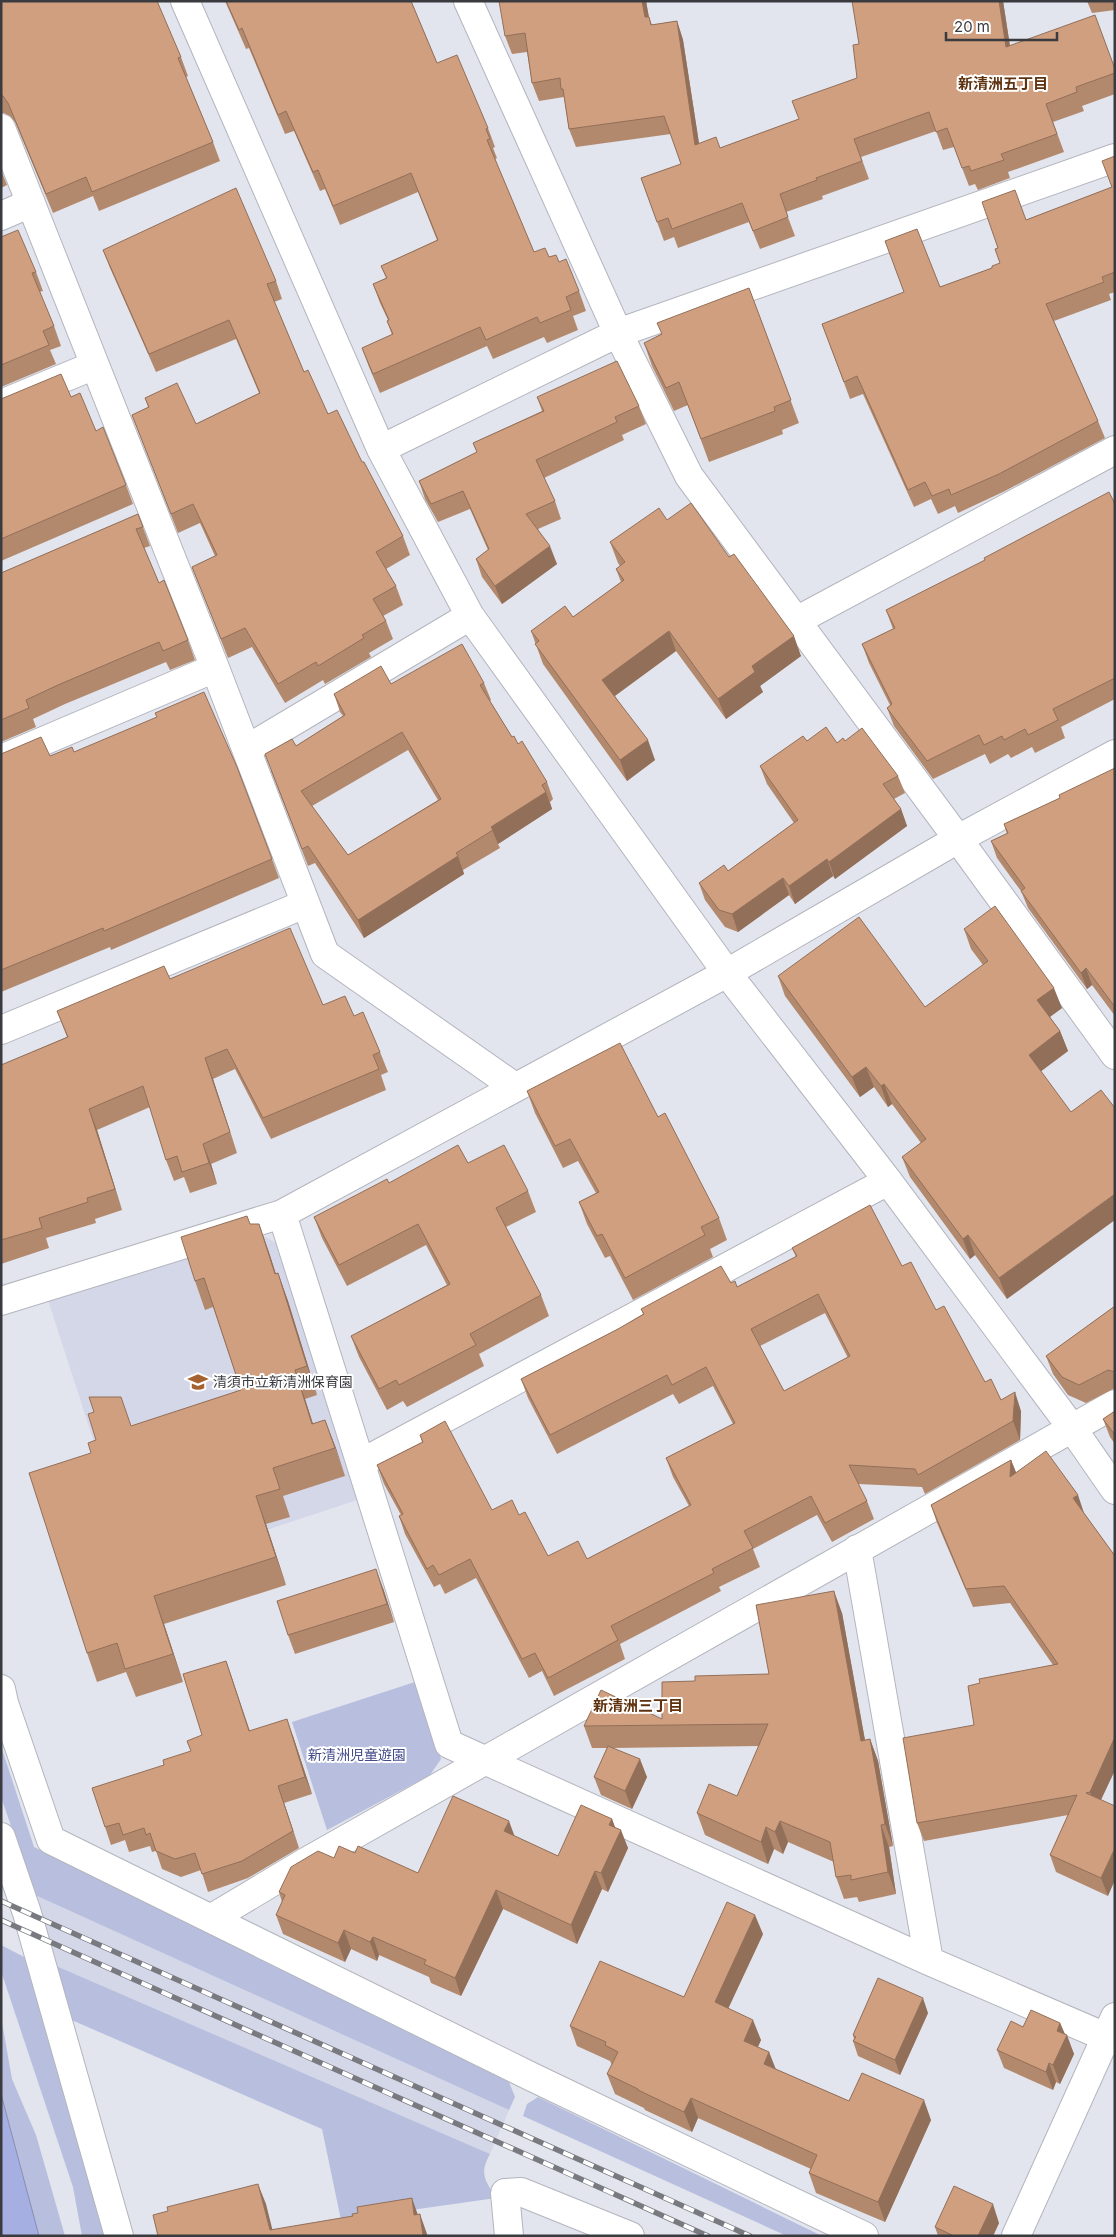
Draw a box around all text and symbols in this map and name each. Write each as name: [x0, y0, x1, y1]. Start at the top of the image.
scale bar: [946, 10, 1057, 42]
text: 20 m: [954, 17, 990, 36]
district label: 新清洲五丁目: [958, 74, 1048, 93]
school or university icon: 清須市立新清洲保育園: [187, 1371, 209, 1393]
place label: 清須市立新清洲保育園: [213, 1373, 353, 1390]
district label: 新清洲三丁目: [593, 1696, 683, 1715]
park label: 新清洲児童遊園: [308, 1746, 406, 1763]

